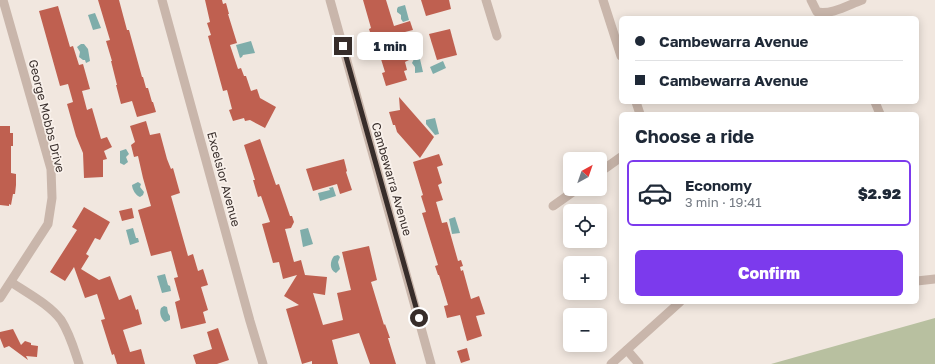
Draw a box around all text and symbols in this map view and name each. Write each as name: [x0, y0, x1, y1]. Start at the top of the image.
callout: 1 min: [357, 32, 423, 60]
text: Cambewarra Avenue: [659, 32, 808, 50]
route end: [334, 37, 352, 55]
text: 1 min: [373, 38, 407, 54]
street label: George Mobbs Drive: [26, 58, 68, 174]
text: Cambewarra Avenue: [659, 71, 808, 89]
street label: Cambewarra Avenue: [369, 120, 415, 238]
text: Choose a ride: [635, 125, 754, 147]
street label: Excelsior Avenue: [204, 130, 244, 228]
north arrow: [563, 152, 607, 196]
map controls: [563, 152, 607, 352]
icon: car: [637, 175, 673, 211]
text: Economy: [685, 176, 752, 194]
text: $2.92: [858, 184, 901, 202]
text: 3 min · 19:41: [685, 194, 762, 210]
button: locate: [563, 204, 607, 248]
button: Confirm: [635, 250, 903, 296]
button: +: [563, 256, 607, 300]
button: −: [563, 308, 607, 352]
route start: [410, 309, 428, 327]

